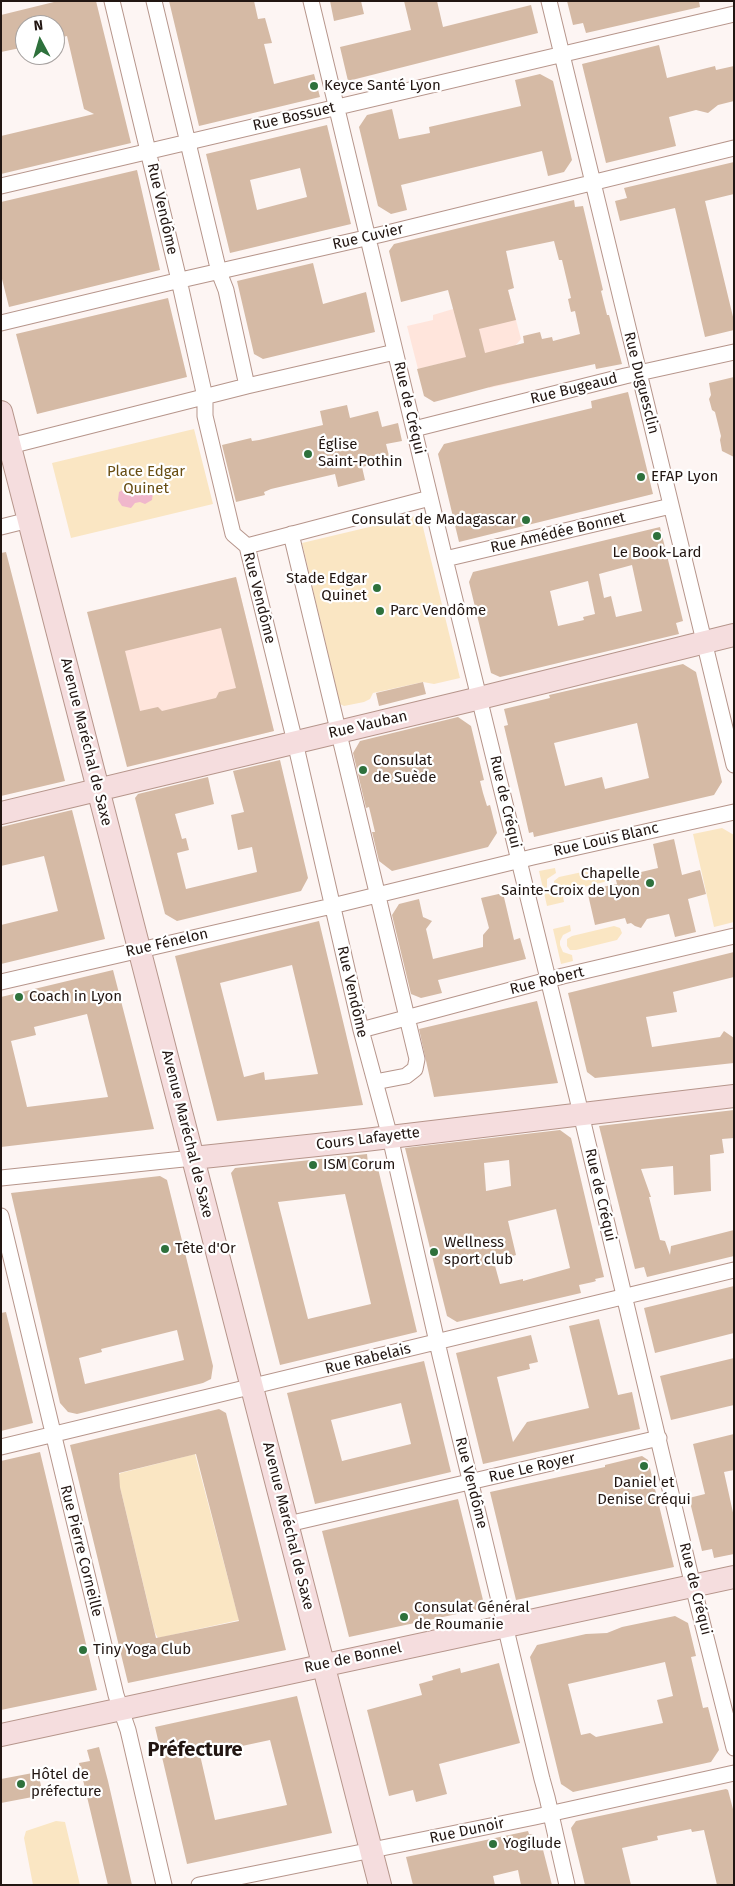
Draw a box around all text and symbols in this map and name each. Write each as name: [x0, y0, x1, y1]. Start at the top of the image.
north arrow: [15, 15, 65, 65]
text: N: [33, 17, 44, 35]
place label: Keyce Santé Lyon: [324, 77, 441, 95]
marker: Keyce Santé Lyon: [308, 80, 320, 92]
street label: Rue Bossuet: [251, 99, 337, 135]
street label: Rue Vendôme: [143, 161, 181, 257]
street label: Rue Cuvier: [331, 220, 405, 254]
street label: Rue Duguesclin: [620, 330, 662, 436]
street label: Rue de Créqui: [390, 360, 428, 456]
street label: Rue Bugeaud: [529, 369, 619, 409]
place label: Église Saint-Pothin: [318, 436, 402, 471]
marker: Église Saint-Pothin: [302, 448, 314, 460]
park label: Place Edgar Quinet: [107, 463, 185, 498]
place label: EFAP Lyon: [651, 468, 718, 486]
marker: EFAP Lyon: [635, 471, 647, 483]
street label: Rue Amédée Bonnet: [489, 509, 627, 557]
place label: Consulat de Madagascar: [351, 511, 516, 529]
marker: Consulat de Madagascar: [520, 514, 532, 526]
marker: Le Book-Lard: [651, 530, 663, 542]
place label: Le Book-Lard: [613, 544, 701, 562]
street label: Rue Vendôme: [239, 550, 279, 646]
place label: Stade Edgar Quinet: [286, 570, 367, 605]
marker: Stade Edgar Quinet: [371, 582, 383, 594]
place label: Parc Vendôme: [390, 602, 486, 620]
marker: Parc Vendôme: [374, 605, 386, 617]
street label: Avenue Maréchal de Saxe: [56, 656, 116, 828]
street label: Rue Vauban: [327, 707, 409, 743]
place label: Consulat de Suède: [373, 752, 436, 787]
street label: Rue de Créqui: [486, 754, 524, 850]
marker: Consulat de Suède: [357, 764, 369, 776]
street label: Rue Louis Blanc: [552, 819, 660, 861]
place label: Chapelle Sainte-Croix de Lyon: [501, 865, 640, 900]
marker: Chapelle Sainte-Croix de Lyon: [644, 877, 656, 889]
street label: Rue Fénelon: [124, 925, 210, 961]
street label: Rue Vendôme: [333, 944, 371, 1040]
street label: Rue Robert: [508, 963, 586, 999]
place label: Coach in Lyon: [29, 988, 122, 1006]
marker: Coach in Lyon: [13, 991, 25, 1003]
street label: Avenue Maréchal de Saxe: [157, 1048, 217, 1220]
street label: Cours Lafayette: [315, 1124, 421, 1154]
street label: Rue de Créqui: [581, 1147, 619, 1243]
place label: ISM Corum: [323, 1156, 395, 1174]
marker: ISM Corum: [307, 1159, 319, 1171]
place label: Wellness sport club: [444, 1234, 513, 1269]
place label: Tête d'Or: [175, 1240, 236, 1258]
marker: Tête d'Or: [159, 1243, 171, 1255]
marker: Wellness sport club: [428, 1246, 440, 1258]
street label: Rue Rabelais: [323, 1340, 413, 1378]
street label: Rue Vendôme: [451, 1435, 491, 1531]
street label: Avenue Maréchal de Saxe: [258, 1440, 318, 1612]
street label: Rue Le Royer: [487, 1449, 577, 1487]
marker: Daniel et Denise Créqui: [638, 1460, 650, 1472]
place label: Daniel et Denise Créqui: [597, 1474, 691, 1509]
street label: Rue Pierre Corneille: [56, 1483, 106, 1619]
street label: Rue de Créqui: [675, 1541, 715, 1637]
place label: Consulat Général de Roumanie: [414, 1599, 530, 1634]
marker: Consulat Général de Roumanie: [398, 1611, 410, 1623]
street label: Rue de Bonnel: [303, 1639, 403, 1677]
place label: Tiny Yoga Club: [93, 1641, 191, 1659]
marker: Tiny Yoga Club: [77, 1644, 89, 1656]
district label: Préfecture: [147, 1738, 243, 1762]
place label: Hôtel de préfecture: [31, 1766, 101, 1801]
marker: Hôtel de préfecture: [15, 1778, 27, 1790]
street label: Rue Dunoir: [428, 1814, 506, 1848]
place label: Yogilude: [503, 1835, 561, 1853]
marker: Yogilude: [487, 1838, 499, 1850]

